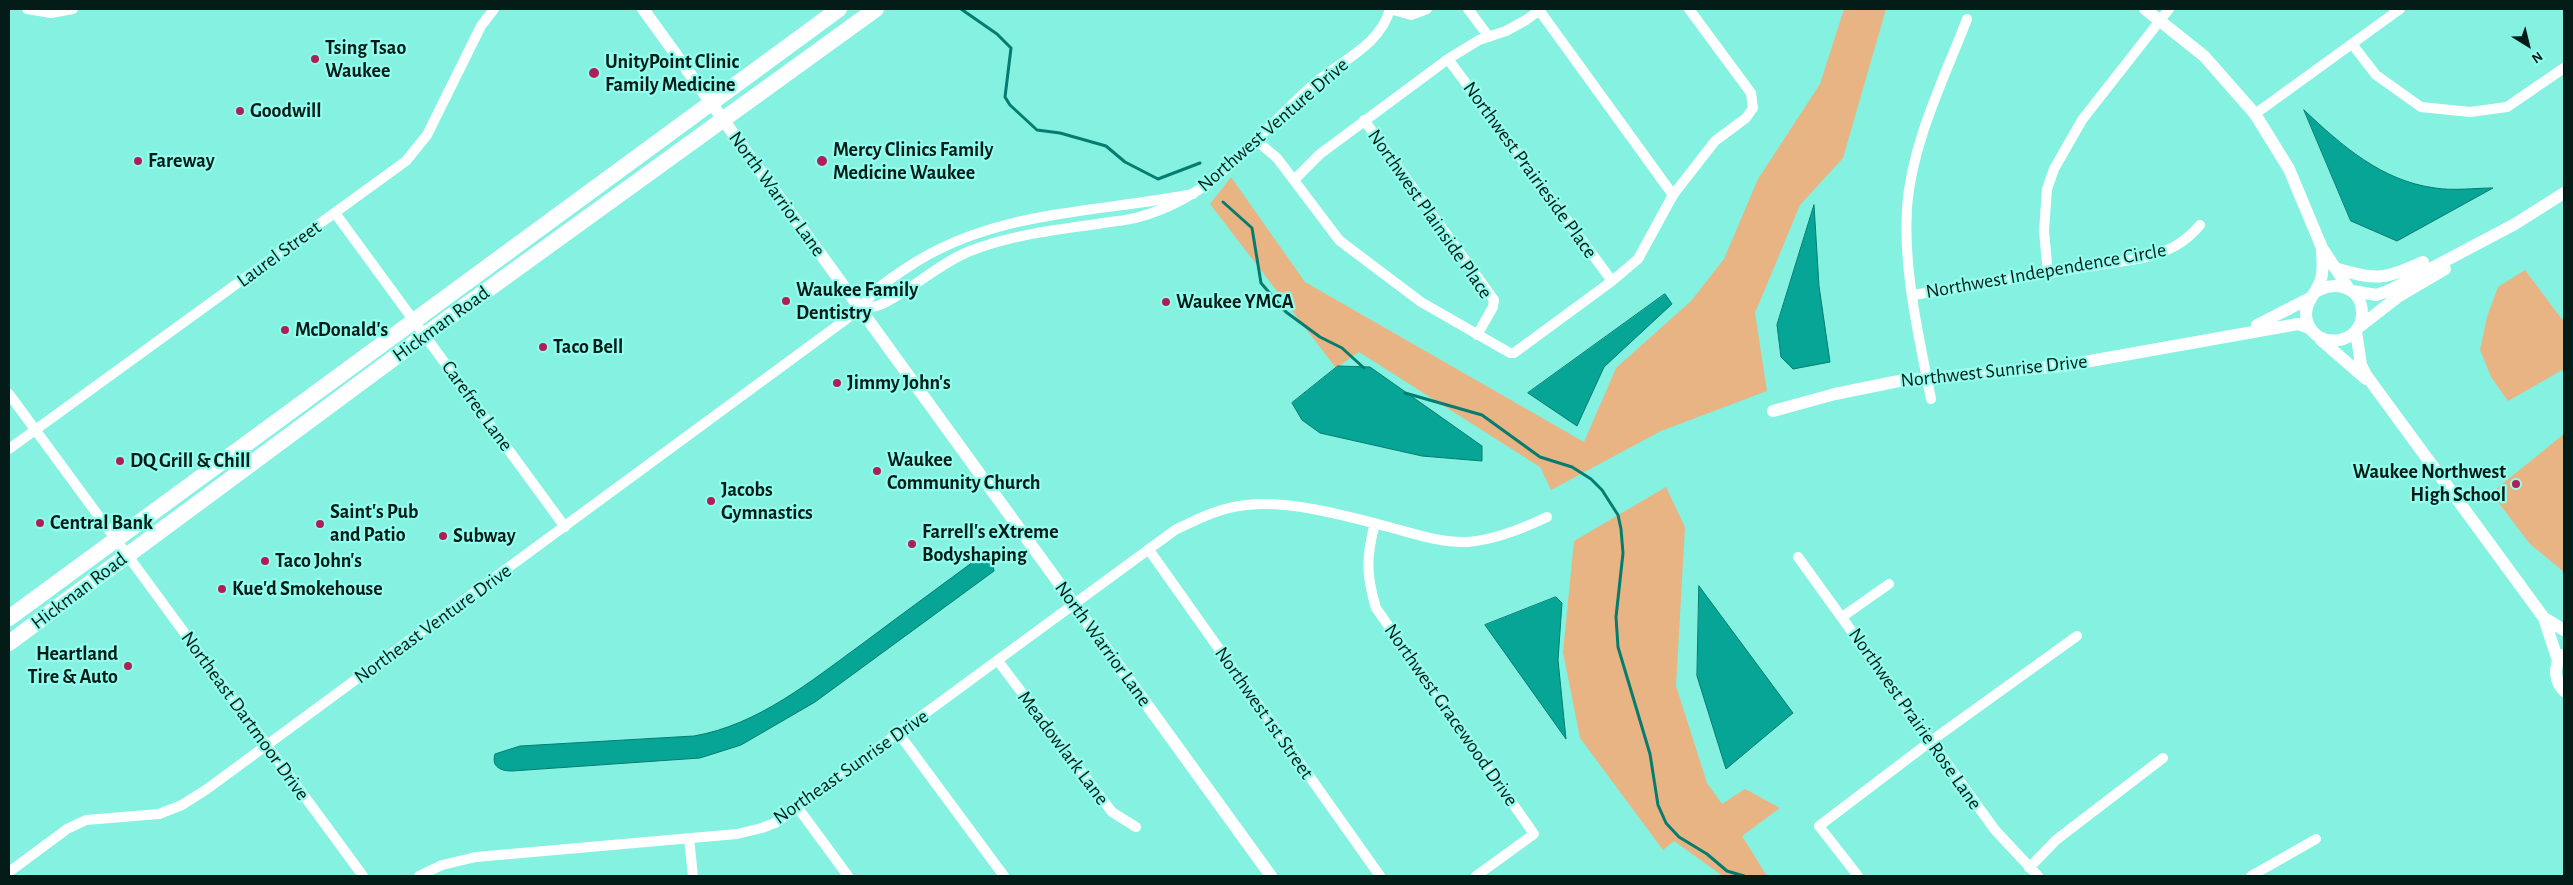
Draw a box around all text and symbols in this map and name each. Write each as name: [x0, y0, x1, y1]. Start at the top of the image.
north arrow: [2503, 20, 2553, 70]
place label: Tsing Tsao Waukee: [325, 36, 406, 83]
text: N: [2529, 49, 2545, 66]
place label: UnityPoint Clinic Family Medicine: [605, 50, 739, 97]
marker: Tsing Tsao Waukee: [309, 53, 321, 65]
street label: Northwest Venture Drive: [1193, 53, 1353, 197]
marker: UnityPoint Clinic Family Medicine: [587, 66, 601, 80]
street label: Northwest Prairieside Place: [1458, 77, 1602, 263]
place label: Goodwill: [250, 99, 322, 123]
marker: Goodwill: [234, 105, 246, 117]
street label: Northwest Plainside Place: [1362, 125, 1498, 303]
street label: North Warrior Lane: [723, 127, 831, 261]
place label: Mercy Clinics Family Medicine Waukee: [833, 138, 993, 185]
place label: Fareway: [148, 149, 215, 173]
marker: Mercy Clinics Family Medicine Waukee: [815, 154, 829, 168]
marker: Fareway: [132, 155, 144, 167]
street label: Laurel Street: [232, 215, 326, 293]
street label: Northwest Independence Circle: [1924, 238, 2168, 304]
place label: Waukee Family Dentistry: [796, 278, 918, 325]
street label: Hickman Road: [388, 281, 494, 367]
place label: Waukee YMCA: [1176, 290, 1294, 314]
marker: Waukee Family Dentistry: [780, 295, 792, 307]
marker: Waukee YMCA: [1160, 296, 1172, 308]
place label: McDonald's: [295, 318, 388, 342]
marker: McDonald's: [279, 324, 291, 336]
place label: Taco Bell: [553, 335, 623, 359]
marker: Taco Bell: [537, 341, 549, 353]
street label: Northwest Sunrise Drive: [1899, 349, 2089, 393]
street label: Carefree Lane: [436, 356, 518, 456]
place label: Jimmy John's: [847, 371, 951, 395]
marker: Jimmy John's: [831, 377, 843, 389]
place label: Waukee Community Church: [887, 448, 1040, 495]
place label: DQ Grill & Chill: [130, 449, 250, 473]
marker: DQ Grill & Chill: [114, 455, 126, 467]
place label: Waukee Northwest High School: [2353, 460, 2506, 507]
marker: Waukee Community Church: [871, 465, 883, 477]
place label: Jacobs Gymnastics: [721, 478, 813, 525]
marker: Waukee Northwest High School: [2510, 478, 2522, 490]
marker: Jacobs Gymnastics: [705, 495, 717, 507]
place label: Saint's Pub and Patio: [330, 500, 418, 547]
place label: Central Bank: [50, 511, 153, 535]
marker: Central Bank: [34, 517, 46, 529]
marker: Saint's Pub and Patio: [314, 518, 326, 530]
place label: Farrell's eXtreme Bodyshaping: [922, 520, 1059, 567]
place label: Subway: [453, 524, 516, 548]
marker: Subway: [437, 530, 449, 542]
marker: Farrell's eXtreme Bodyshaping: [906, 538, 918, 550]
street label: Hickman Road: [26, 547, 132, 635]
place label: Taco John's: [275, 549, 362, 573]
marker: Taco John's: [259, 555, 271, 567]
street label: Northeast Venture Drive: [350, 559, 516, 689]
place label: Kue'd Smokehouse: [232, 577, 383, 601]
street label: North Warrior Lane: [1049, 577, 1157, 711]
marker: Kue'd Smokehouse: [216, 583, 228, 595]
street label: Northwest Gracewood Drive: [1379, 619, 1523, 811]
street label: Northwest Prairie Rose Lane: [1843, 623, 1987, 815]
street label: Northeast Dartmoor Drive: [176, 627, 314, 805]
place label: Heartland Tire & Auto: [28, 642, 118, 689]
street label: Northwest 1st Street: [1209, 642, 1319, 784]
marker: Heartland Tire & Auto: [122, 660, 134, 672]
street label: Meadowlark Lane: [1012, 686, 1114, 810]
street label: Northeast Sunrise Drive: [769, 704, 933, 830]

